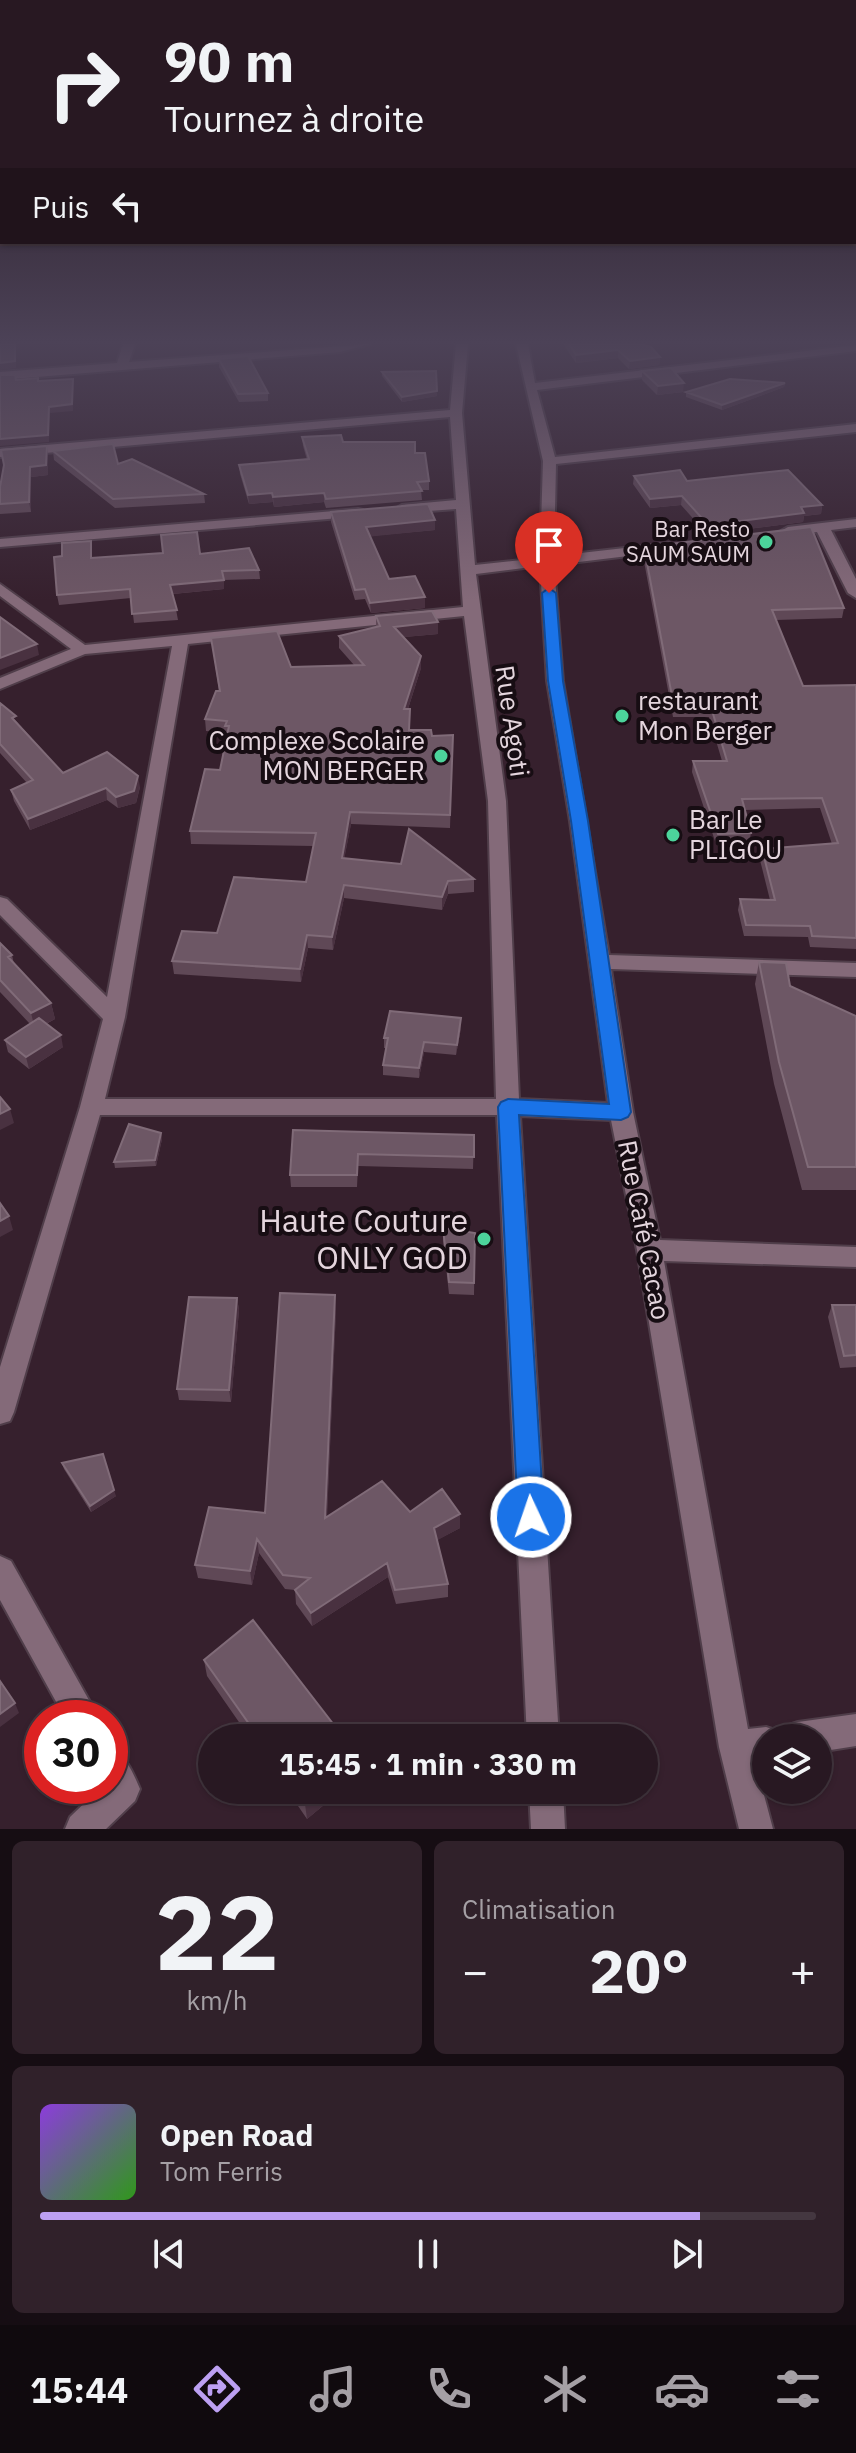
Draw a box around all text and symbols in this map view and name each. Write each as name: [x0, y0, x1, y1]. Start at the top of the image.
text: 90 m: [164, 25, 294, 97]
icon: right: [32, 32, 136, 136]
text: Tournez à droite: [164, 95, 424, 142]
icon: left: [105, 184, 149, 228]
text: Puis: [32, 187, 89, 226]
pin: [515, 511, 583, 593]
place label: Bar Resto SAUM SAUM: [626, 514, 750, 568]
icon: arrive: [527, 523, 571, 567]
marker: Bar Resto SAUM SAUM: [757, 533, 775, 551]
street label: Rue Agoti: [488, 663, 538, 779]
place label: restaurant Mon Berger: [638, 683, 773, 747]
marker: restaurant Mon Berger: [613, 707, 631, 725]
place label: Complexe Scolaire MON BERGER: [208, 723, 425, 787]
marker: Complexe Scolaire MON BERGER: [432, 747, 450, 765]
place label: Bar Le PLIGOU: [689, 802, 782, 866]
marker: Bar Le PLIGOU: [664, 826, 682, 844]
street label: Rue Café Cacao: [611, 1137, 679, 1322]
place label: Haute Couture ONLY GOD: [259, 1199, 468, 1278]
marker: Haute Couture ONLY GOD: [475, 1230, 493, 1248]
position arrow: [489, 1475, 573, 1559]
speed limit sign: 30: [24, 1700, 128, 1804]
map controls: [752, 1724, 832, 1804]
button: layers: [752, 1724, 832, 1804]
text: 15:45 · 1 min · 330 m: [279, 1744, 577, 1783]
text: 22: [155, 1863, 279, 1999]
text: Climatisation: [462, 1892, 615, 1926]
text: 20°: [589, 1931, 689, 2010]
text: −: [462, 1942, 488, 1999]
text: +: [790, 1942, 816, 1999]
text: km/h: [186, 1983, 248, 2017]
text: Open Road: [160, 2115, 313, 2154]
text: Tom Ferris: [160, 2154, 283, 2188]
icon: previous: [147, 2232, 191, 2276]
icon: pause: [406, 2232, 450, 2276]
icon: next: [665, 2232, 709, 2276]
icon: directions: [189, 2361, 245, 2417]
icon: music: [305, 2361, 361, 2417]
icon: phone: [421, 2361, 477, 2417]
icon: climate: [537, 2361, 593, 2417]
icon: car: [654, 2361, 710, 2417]
icon: filters: [770, 2361, 826, 2417]
text: 15:44: [30, 2366, 128, 2413]

